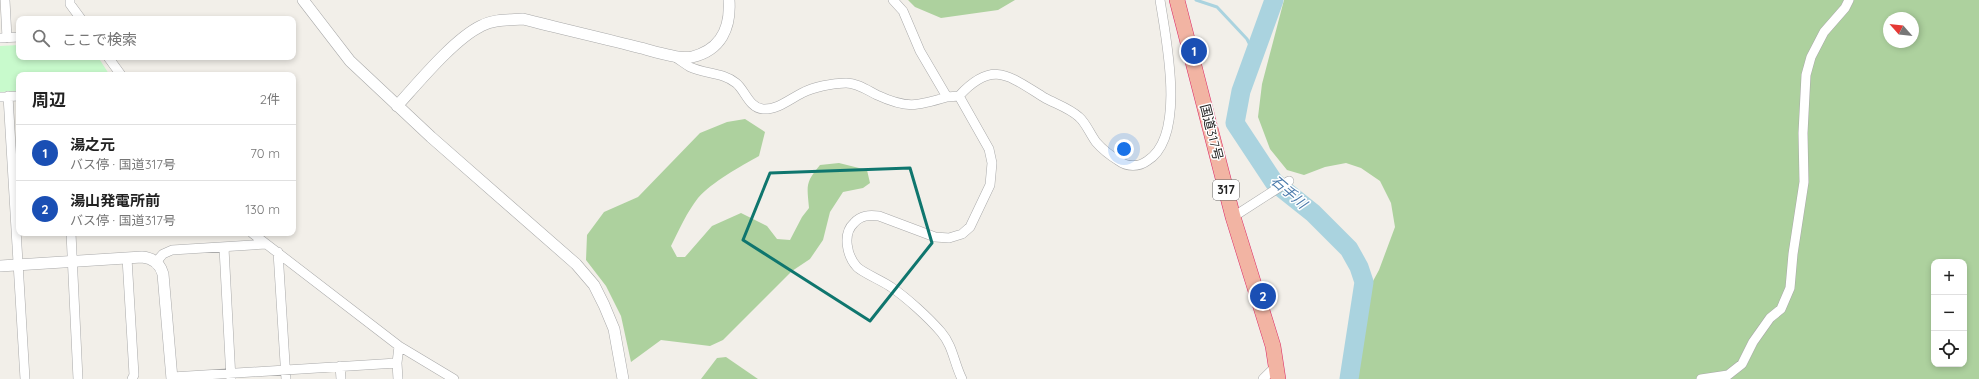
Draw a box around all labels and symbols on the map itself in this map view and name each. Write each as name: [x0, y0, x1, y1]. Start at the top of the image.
north arrow: [1883, 12, 1919, 48]
pin: 1: [1181, 36, 1207, 66]
street label: 国道317号: [1197, 102, 1227, 162]
your location: [1114, 139, 1134, 159]
water label: 石手川: [1267, 171, 1312, 214]
road number: 317: [1213, 180, 1239, 200]
pin: 2: [1250, 281, 1276, 311]

